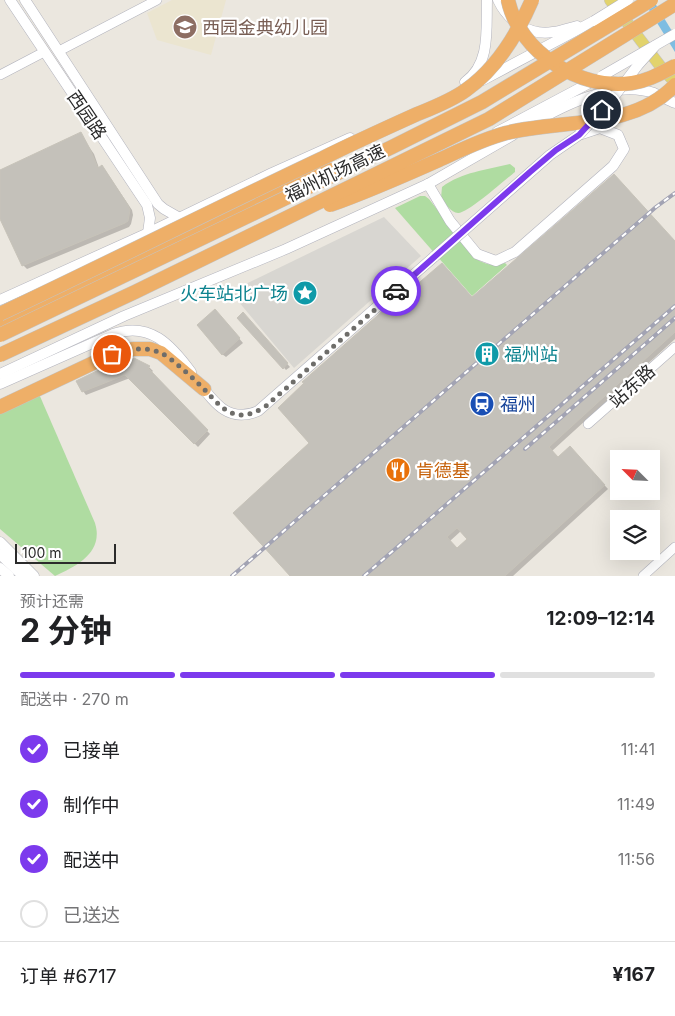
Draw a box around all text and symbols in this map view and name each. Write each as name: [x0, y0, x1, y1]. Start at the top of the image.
school or university icon: 西园金典幼儿园: [172, 14, 198, 40]
place label: 西园金典幼儿园: [202, 17, 328, 38]
street label: 西园路: [63, 87, 111, 143]
pin: [581, 89, 623, 131]
icon: home: [588, 96, 616, 124]
street label: 福州机场高速: [282, 140, 388, 206]
courier: [371, 266, 421, 316]
icon: car: [382, 277, 410, 305]
place icon: 火车站北广场: [292, 280, 318, 306]
place label: 火车站北广场: [180, 283, 288, 304]
pin: [91, 333, 133, 375]
icon: bag: [98, 340, 126, 368]
building icon: 福州站: [474, 341, 500, 367]
place label: 福州站: [504, 344, 558, 365]
street label: 站东路: [605, 360, 659, 412]
station icon: 福州: [469, 391, 495, 417]
place label: 福州: [500, 394, 536, 415]
north arrow: [610, 450, 660, 500]
map controls: [610, 450, 660, 560]
restaurant icon: 肯德基: [385, 457, 411, 483]
place label: 肯德基: [416, 460, 470, 481]
button: layers: [610, 510, 660, 560]
scale bar: [15, 541, 116, 564]
text: 100 m: [22, 544, 62, 561]
text: 预计还需: [20, 591, 84, 611]
text: 12:09–12:14: [546, 607, 655, 630]
text: 2 分钟: [20, 611, 112, 650]
text: 配送中 · 270 m: [20, 689, 129, 709]
icon: check: [20, 735, 48, 763]
text: 已接单: [63, 739, 120, 762]
text: 11:41: [621, 739, 655, 759]
icon: check: [20, 790, 48, 818]
text: 制作中: [63, 794, 120, 817]
text: 11:49: [617, 794, 655, 814]
icon: check: [20, 845, 48, 873]
text: 配送中: [63, 849, 120, 872]
text: 11:56: [618, 849, 655, 869]
text: 已送达: [63, 904, 120, 927]
text: ¥167: [613, 963, 655, 986]
text: 订单 #6717: [20, 965, 116, 988]

